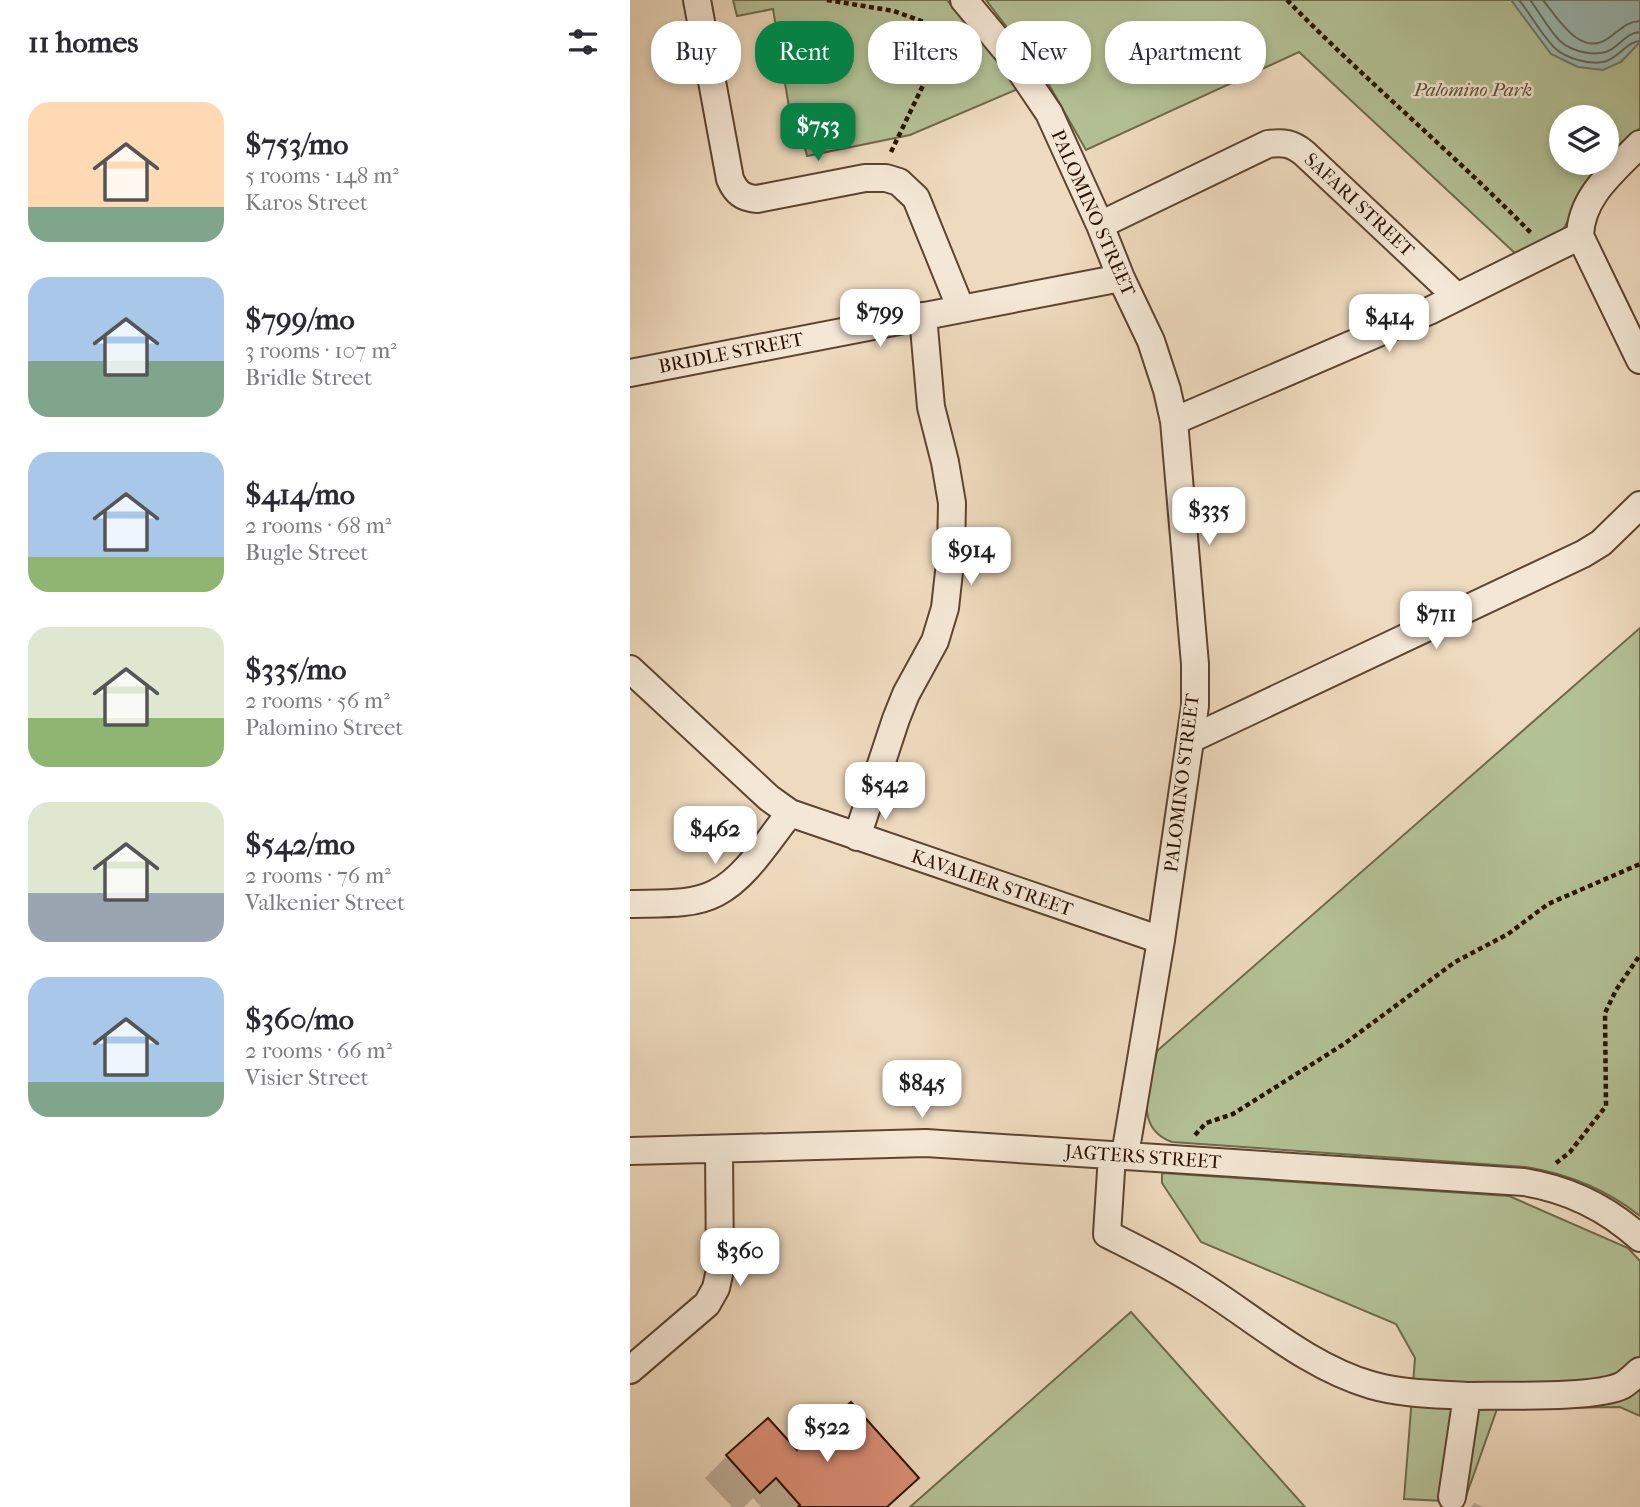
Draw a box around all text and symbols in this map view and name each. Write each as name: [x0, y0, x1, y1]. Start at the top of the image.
chip: Buy: [651, 21, 741, 84]
chip: Rent: [755, 21, 854, 84]
chip: Filters: [868, 21, 982, 84]
chip: New: [996, 21, 1091, 84]
chip: Apartment: [1105, 21, 1266, 84]
icon: filters: [564, 23, 602, 61]
text: 11 homes: [28, 25, 138, 60]
park label: Palomino Park: [1413, 79, 1532, 101]
pin: $753: [777, 104, 859, 163]
map controls: [1549, 105, 1619, 175]
button: layers: [1549, 105, 1619, 175]
text: $753: [796, 112, 840, 139]
street label: PALOMINO STREET: [1046, 126, 1140, 300]
text: $753/mo: [245, 127, 349, 162]
icon: home: [84, 130, 168, 214]
street label: SAFARI STREET: [1300, 149, 1419, 262]
text: 5 rooms · 148 m²: [245, 162, 399, 189]
text: Karos Street: [245, 189, 368, 216]
pin: $799: [839, 290, 921, 349]
pin: $414: [1348, 294, 1430, 354]
text: $799: [856, 298, 904, 325]
text: $799/mo: [245, 302, 355, 337]
text: $414: [1365, 303, 1413, 330]
icon: home: [84, 305, 168, 389]
street label: BRIDLE STREET: [657, 328, 806, 378]
text: 3 rooms · 107 m²: [245, 337, 397, 364]
text: Bridle Street: [245, 364, 372, 391]
text: $414/mo: [245, 477, 355, 512]
icon: home: [84, 480, 168, 564]
pin: $335: [1168, 488, 1250, 547]
text: $335: [1188, 496, 1230, 523]
text: 2 rooms · 68 m²: [245, 512, 391, 539]
pin: $914: [930, 528, 1012, 587]
text: $914: [948, 536, 994, 563]
text: Bugle Street: [245, 539, 368, 566]
pin: $711: [1395, 592, 1477, 651]
text: $711: [1416, 600, 1456, 627]
text: $335/mo: [245, 652, 346, 687]
icon: home: [84, 655, 168, 739]
text: 2 rooms · 56 m²: [245, 687, 390, 714]
street label: PALOMINO STREET: [1160, 692, 1204, 874]
text: Palomino Street: [245, 714, 403, 741]
pin: $542: [844, 762, 926, 822]
text: $542: [861, 771, 909, 798]
pin: $462: [674, 806, 756, 866]
text: $462: [690, 815, 740, 842]
text: $542/mo: [245, 827, 355, 862]
icon: home: [84, 830, 168, 914]
street label: KAVALIER STREET: [908, 845, 1076, 921]
text: 2 rooms · 76 m²: [245, 862, 391, 889]
text: Valkenier Street: [245, 889, 405, 916]
text: $360/mo: [245, 1002, 354, 1037]
icon: home: [84, 1005, 168, 1089]
text: 2 rooms · 66 m²: [245, 1037, 392, 1064]
pin: $845: [881, 1060, 963, 1120]
text: Visier Street: [245, 1064, 369, 1091]
text: $845: [898, 1069, 946, 1096]
street label: JAGTERS STREET: [1062, 1140, 1222, 1173]
pin: $360: [699, 1228, 781, 1288]
text: $360: [716, 1237, 764, 1264]
pin: $522: [786, 1404, 868, 1464]
text: $522: [804, 1413, 850, 1440]

